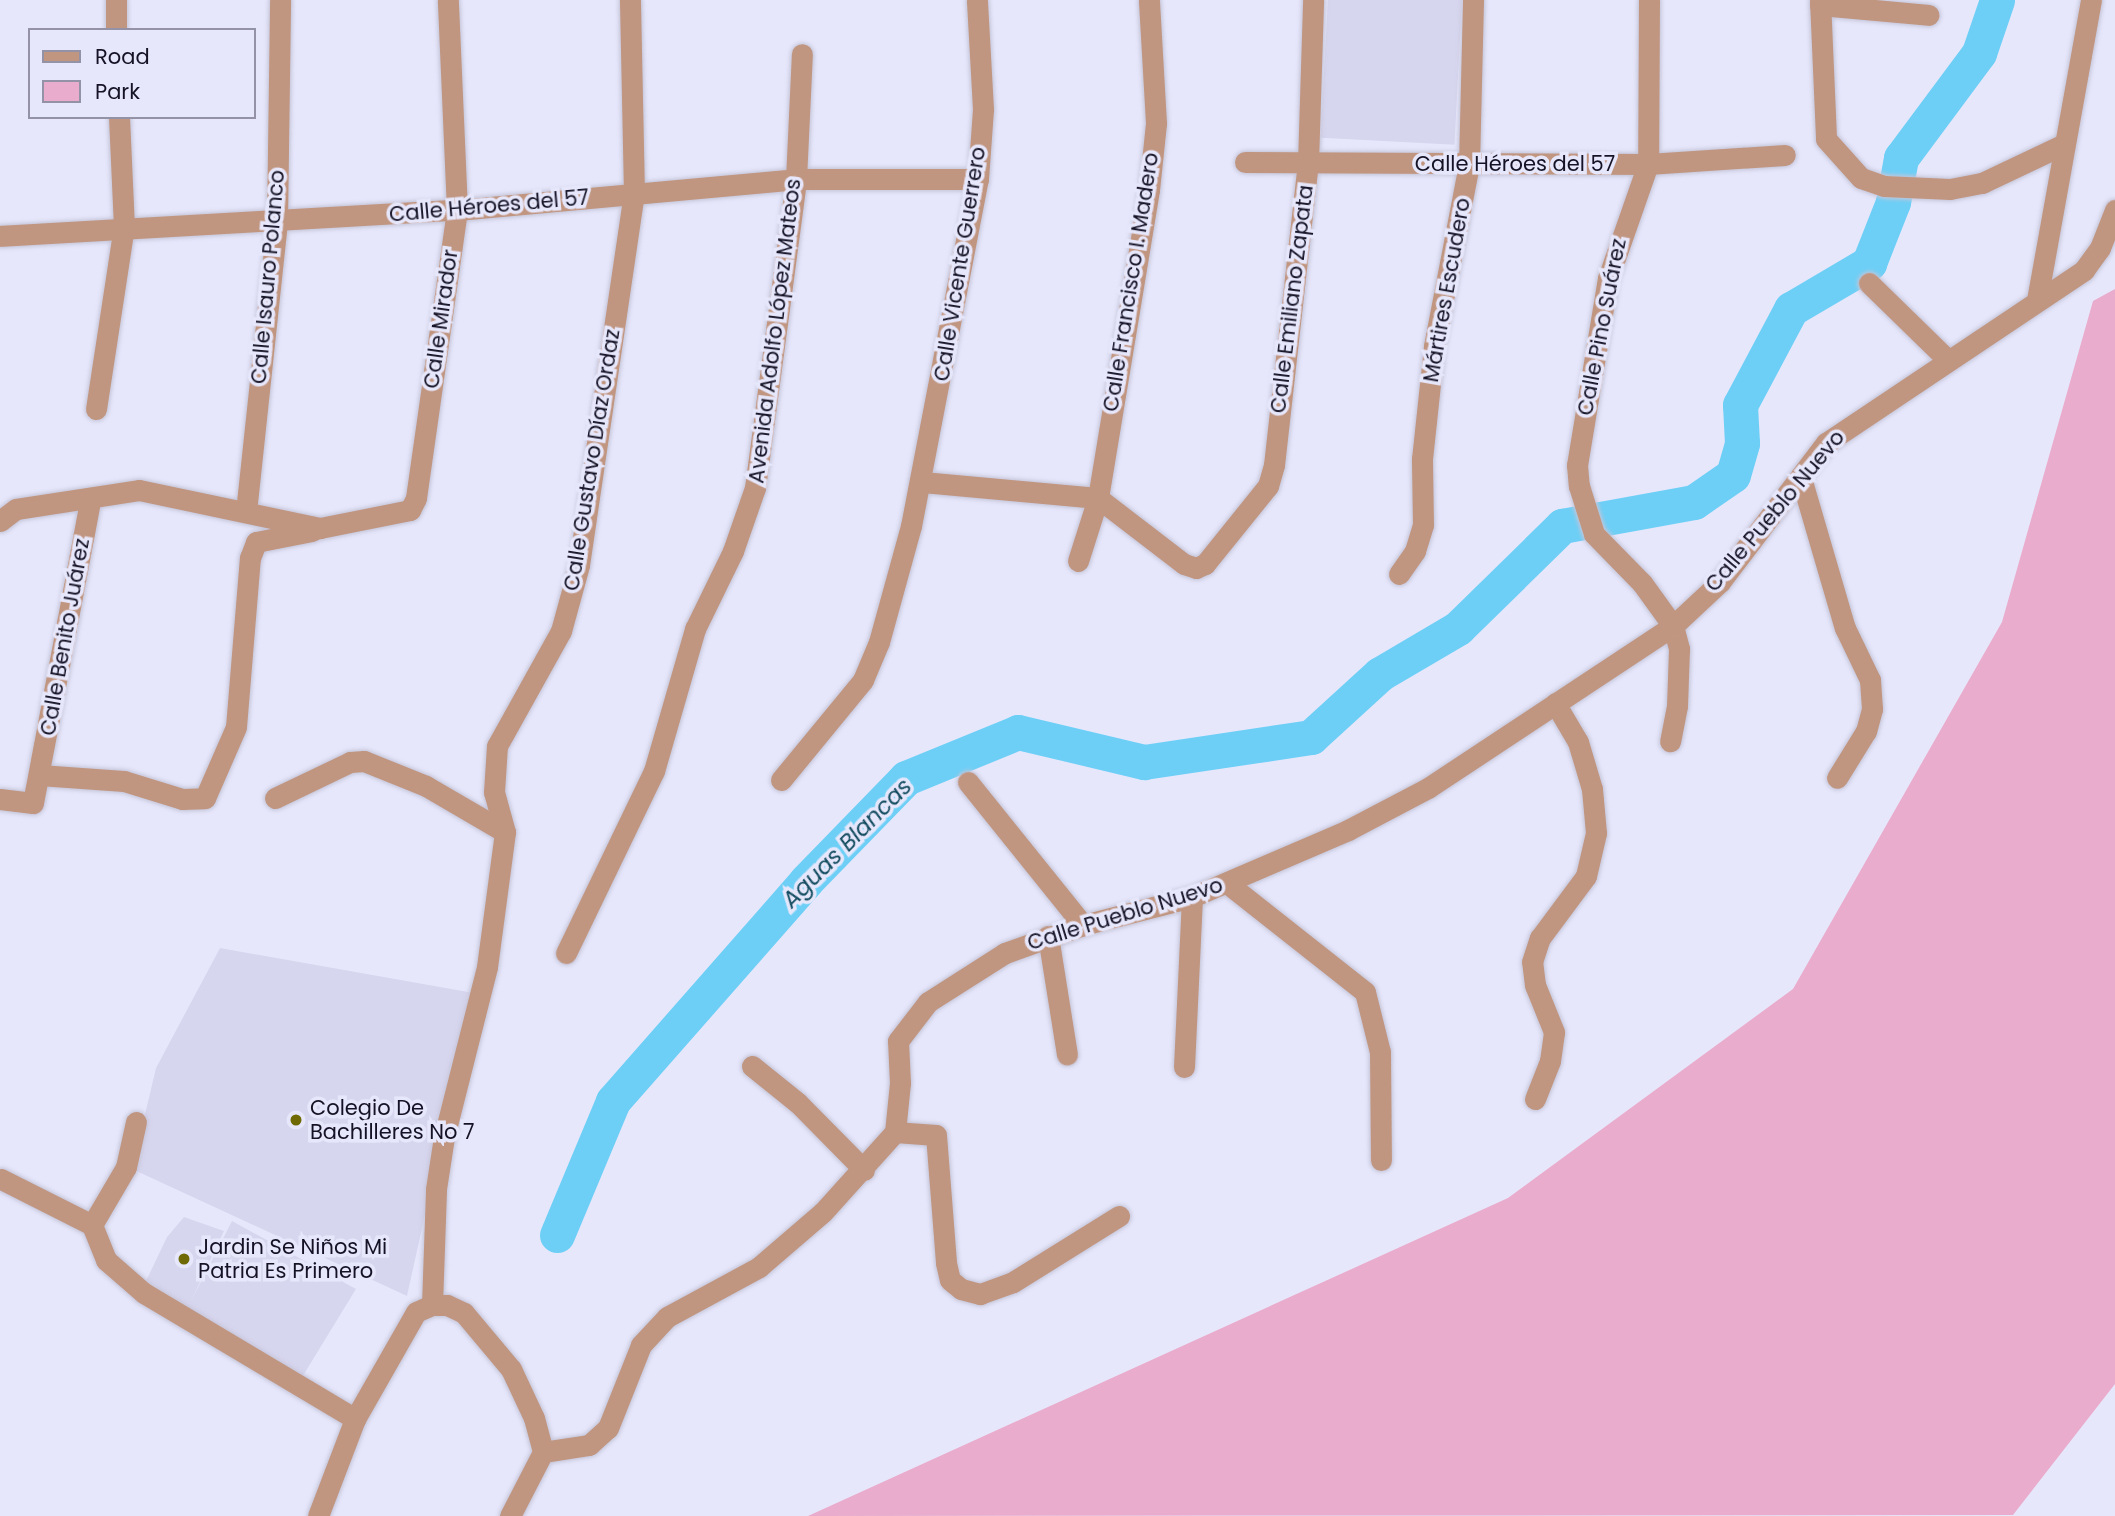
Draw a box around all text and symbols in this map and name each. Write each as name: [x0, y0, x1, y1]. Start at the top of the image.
legend: [28, 28, 256, 119]
text: Road: [95, 42, 150, 71]
text: Park: [95, 77, 140, 106]
street label: Calle Vicente Guerrero: [929, 145, 991, 383]
street label: Calle Francisco I. Madero: [1098, 151, 1164, 413]
street label: Calle Héroes del 57: [1415, 151, 1615, 177]
street label: Calle Isauro Polanco: [246, 169, 290, 385]
street label: Avenida Adolfo López Mateos: [744, 177, 806, 485]
street label: Calle Emiliano Zapata: [1265, 183, 1319, 415]
street label: Calle Héroes del 57: [388, 185, 590, 227]
street label: Mártires Escudero: [1418, 196, 1476, 384]
street label: Calle Pino Suárez: [1573, 236, 1631, 418]
street label: Calle Mirador: [419, 248, 463, 390]
street label: Calle Gustavo Díaz Ordaz: [559, 327, 625, 593]
street label: Calle Pueblo Nuevo: [1700, 425, 1850, 597]
street label: Calle Benito Juárez: [35, 536, 95, 738]
water label: Aguas Blancas: [777, 773, 917, 913]
street label: Calle Pueblo Nuevo: [1024, 872, 1226, 956]
place label: Colegio De Bachilleres No 7: [310, 1095, 474, 1145]
marker: Colegio De Bachilleres No 7: [288, 1112, 304, 1128]
place label: Jardin Se Niños Mi Patria Es Primero: [198, 1234, 387, 1284]
marker: Jardin Se Niños Mi Patria Es Primero: [176, 1251, 192, 1267]

